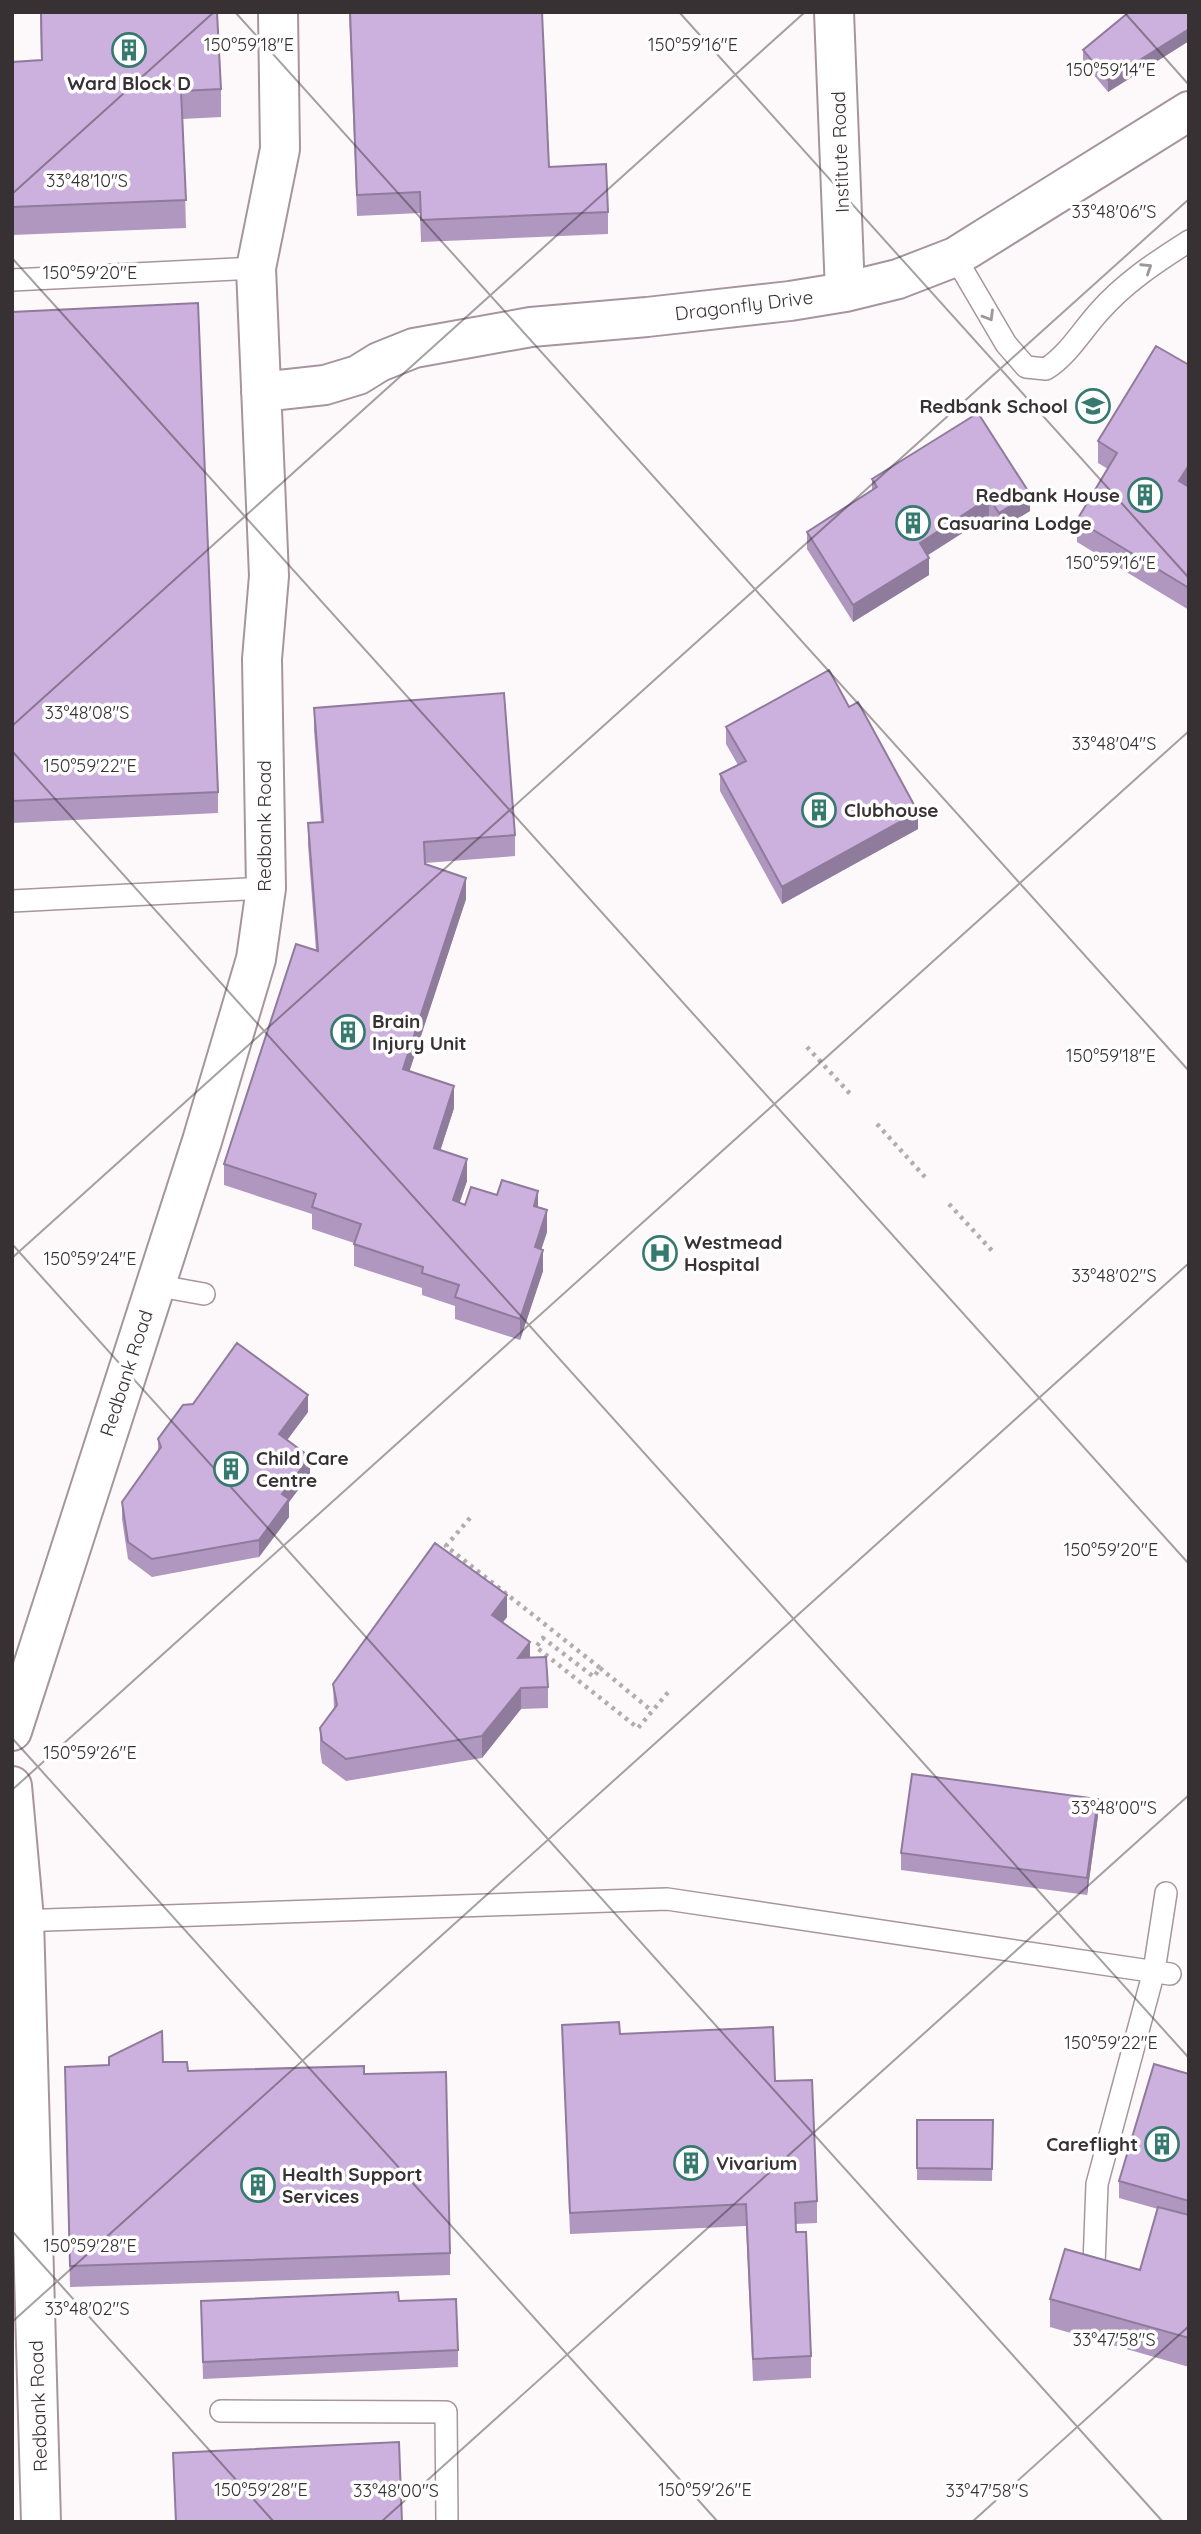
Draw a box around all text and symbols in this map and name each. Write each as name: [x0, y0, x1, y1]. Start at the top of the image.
building icon: Ward Block D: [110, 31, 148, 69]
text: 150°59'18"E: [204, 33, 294, 56]
text: 150°59'16"E: [648, 33, 738, 56]
text: 150°59'14"E: [1066, 58, 1156, 81]
place label: Ward Block D: [67, 71, 191, 95]
street label: Institute Road: [826, 91, 854, 213]
text: 33°48'10"S: [46, 169, 128, 192]
text: 33°48'06"S: [1072, 200, 1156, 223]
text: 150°59'20"E: [43, 261, 137, 284]
one-way arrow: [1139, 264, 1152, 276]
street label: Dragonfly Drive: [674, 285, 814, 325]
one-way arrow: [981, 308, 994, 321]
school or university icon: Redbank School: [1074, 387, 1112, 425]
place label: Redbank School: [919, 394, 1068, 418]
building icon: Redbank House: [1126, 476, 1164, 514]
place label: Redbank House: [976, 483, 1120, 507]
building icon: Casuarina Lodge: [894, 504, 932, 542]
place label: Casuarina Lodge: [937, 511, 1092, 535]
text: 150°59'16"E: [1066, 551, 1156, 574]
text: 33°48'08"S: [45, 701, 129, 724]
text: 33°48'04"S: [1072, 732, 1156, 755]
text: 150°59'22"E: [43, 754, 137, 777]
street label: Redbank Road: [252, 760, 276, 892]
building icon: Clubhouse: [800, 791, 838, 829]
place label: Clubhouse: [844, 798, 939, 822]
place label: Brain Injury Unit: [372, 1009, 467, 1055]
building icon: Brain Injury Unit: [329, 1013, 367, 1051]
text: 150°59'18"E: [1066, 1044, 1156, 1067]
place label: Westmead Hospital: [684, 1230, 782, 1276]
hospital icon: Westmead Hospital: [641, 1234, 679, 1272]
text: 150°59'24"E: [44, 1247, 136, 1270]
text: 33°48'02"S: [1071, 1264, 1157, 1287]
street label: Redbank Road: [94, 1307, 158, 1439]
place label: Child Care Centre: [256, 1446, 349, 1492]
building icon: Child Care Centre: [212, 1450, 250, 1488]
text: 150°59'20"E: [1064, 1538, 1158, 1561]
text: 150°59'26"E: [43, 1741, 137, 1764]
text: 33°48'00"S: [1071, 1796, 1157, 1819]
text: 150°59'22"E: [1064, 2031, 1158, 2054]
building icon: Careflight: [1143, 2125, 1181, 2163]
place label: Careflight: [1046, 2132, 1138, 2156]
building icon: Vivarium: [672, 2144, 710, 2182]
place label: Vivarium: [716, 2151, 797, 2175]
place label: Health Support Services: [282, 2162, 422, 2208]
building icon: Health Support Services: [239, 2166, 277, 2204]
text: 150°59'28"E: [43, 2234, 137, 2257]
text: 33°48'02"S: [44, 2297, 130, 2320]
text: 33°47'58"S: [1072, 2328, 1156, 2351]
street label: Redbank Road: [24, 2340, 52, 2472]
text: 150°59'28"E: [214, 2478, 308, 2501]
text: 150°59'26"E: [658, 2478, 752, 2501]
text: 33°48'00"S: [353, 2479, 439, 2502]
text: 33°47'58"S: [945, 2479, 1029, 2502]

